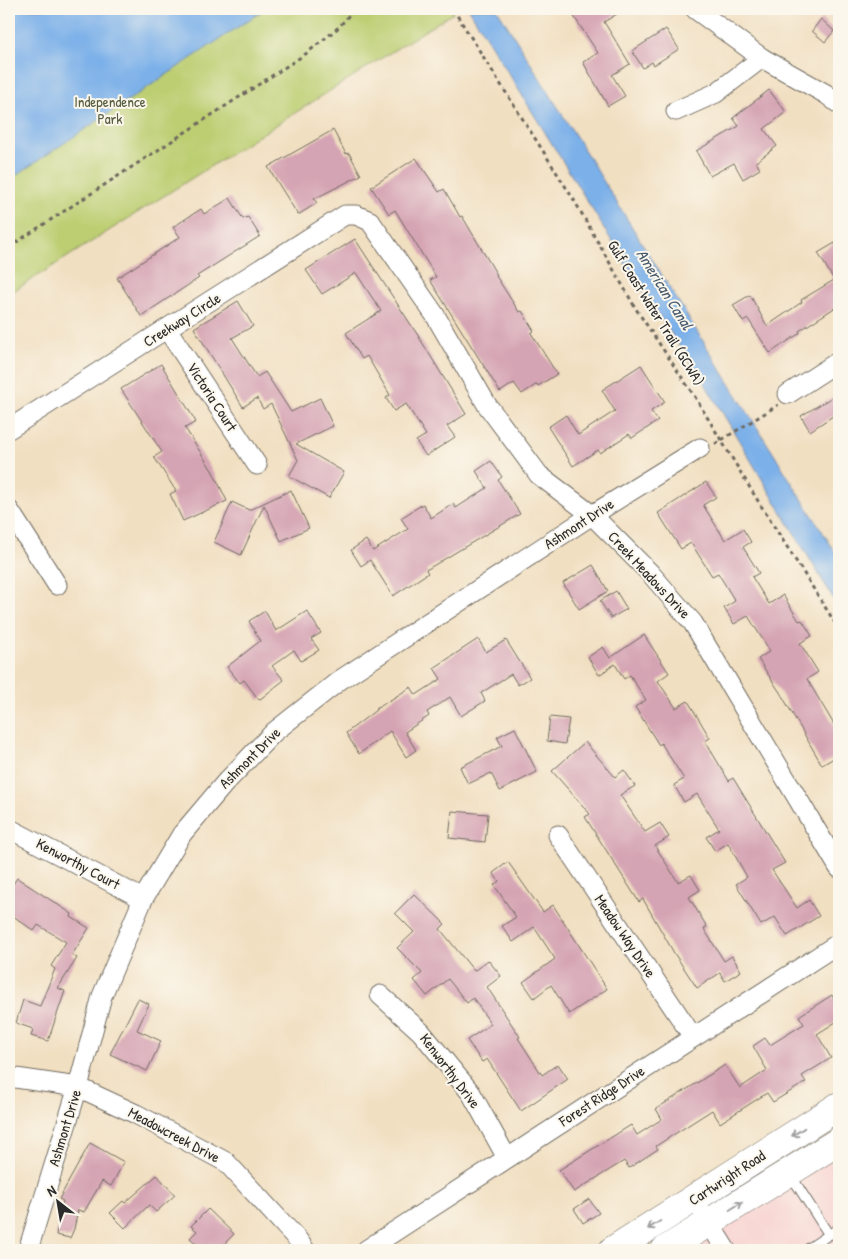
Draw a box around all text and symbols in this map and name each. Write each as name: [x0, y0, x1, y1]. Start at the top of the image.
park label: Independence Park: [74, 91, 146, 129]
street label: Gulf Coast Water Trail (GCWA): [603, 236, 710, 390]
water label: American Canal: [632, 245, 699, 334]
street label: Creekway Circle: [139, 287, 225, 352]
street label: Victoria Court: [182, 358, 243, 436]
street label: Ashmont Drive: [540, 493, 618, 554]
street label: Creek Meadows Drive: [603, 526, 695, 623]
street label: Ashmont Drive: [214, 722, 285, 793]
street label: Kenworthy Court: [33, 833, 124, 895]
street label: Meadow Way Drive: [590, 890, 661, 981]
street label: Kenworthy Drive: [415, 1029, 486, 1113]
street label: Forest Ridge Drive: [554, 1060, 649, 1132]
street label: Ashmont Drive: [43, 1087, 86, 1169]
street label: Meadowcreek Drive: [125, 1102, 224, 1168]
one-way arrow: [792, 1127, 806, 1137]
street label: Cartwright Road: [684, 1145, 769, 1210]
north arrow: [32, 1176, 82, 1226]
text: N: [43, 1180, 60, 1200]
one-way arrow: [729, 1200, 743, 1211]
one-way arrow: [647, 1219, 661, 1230]

